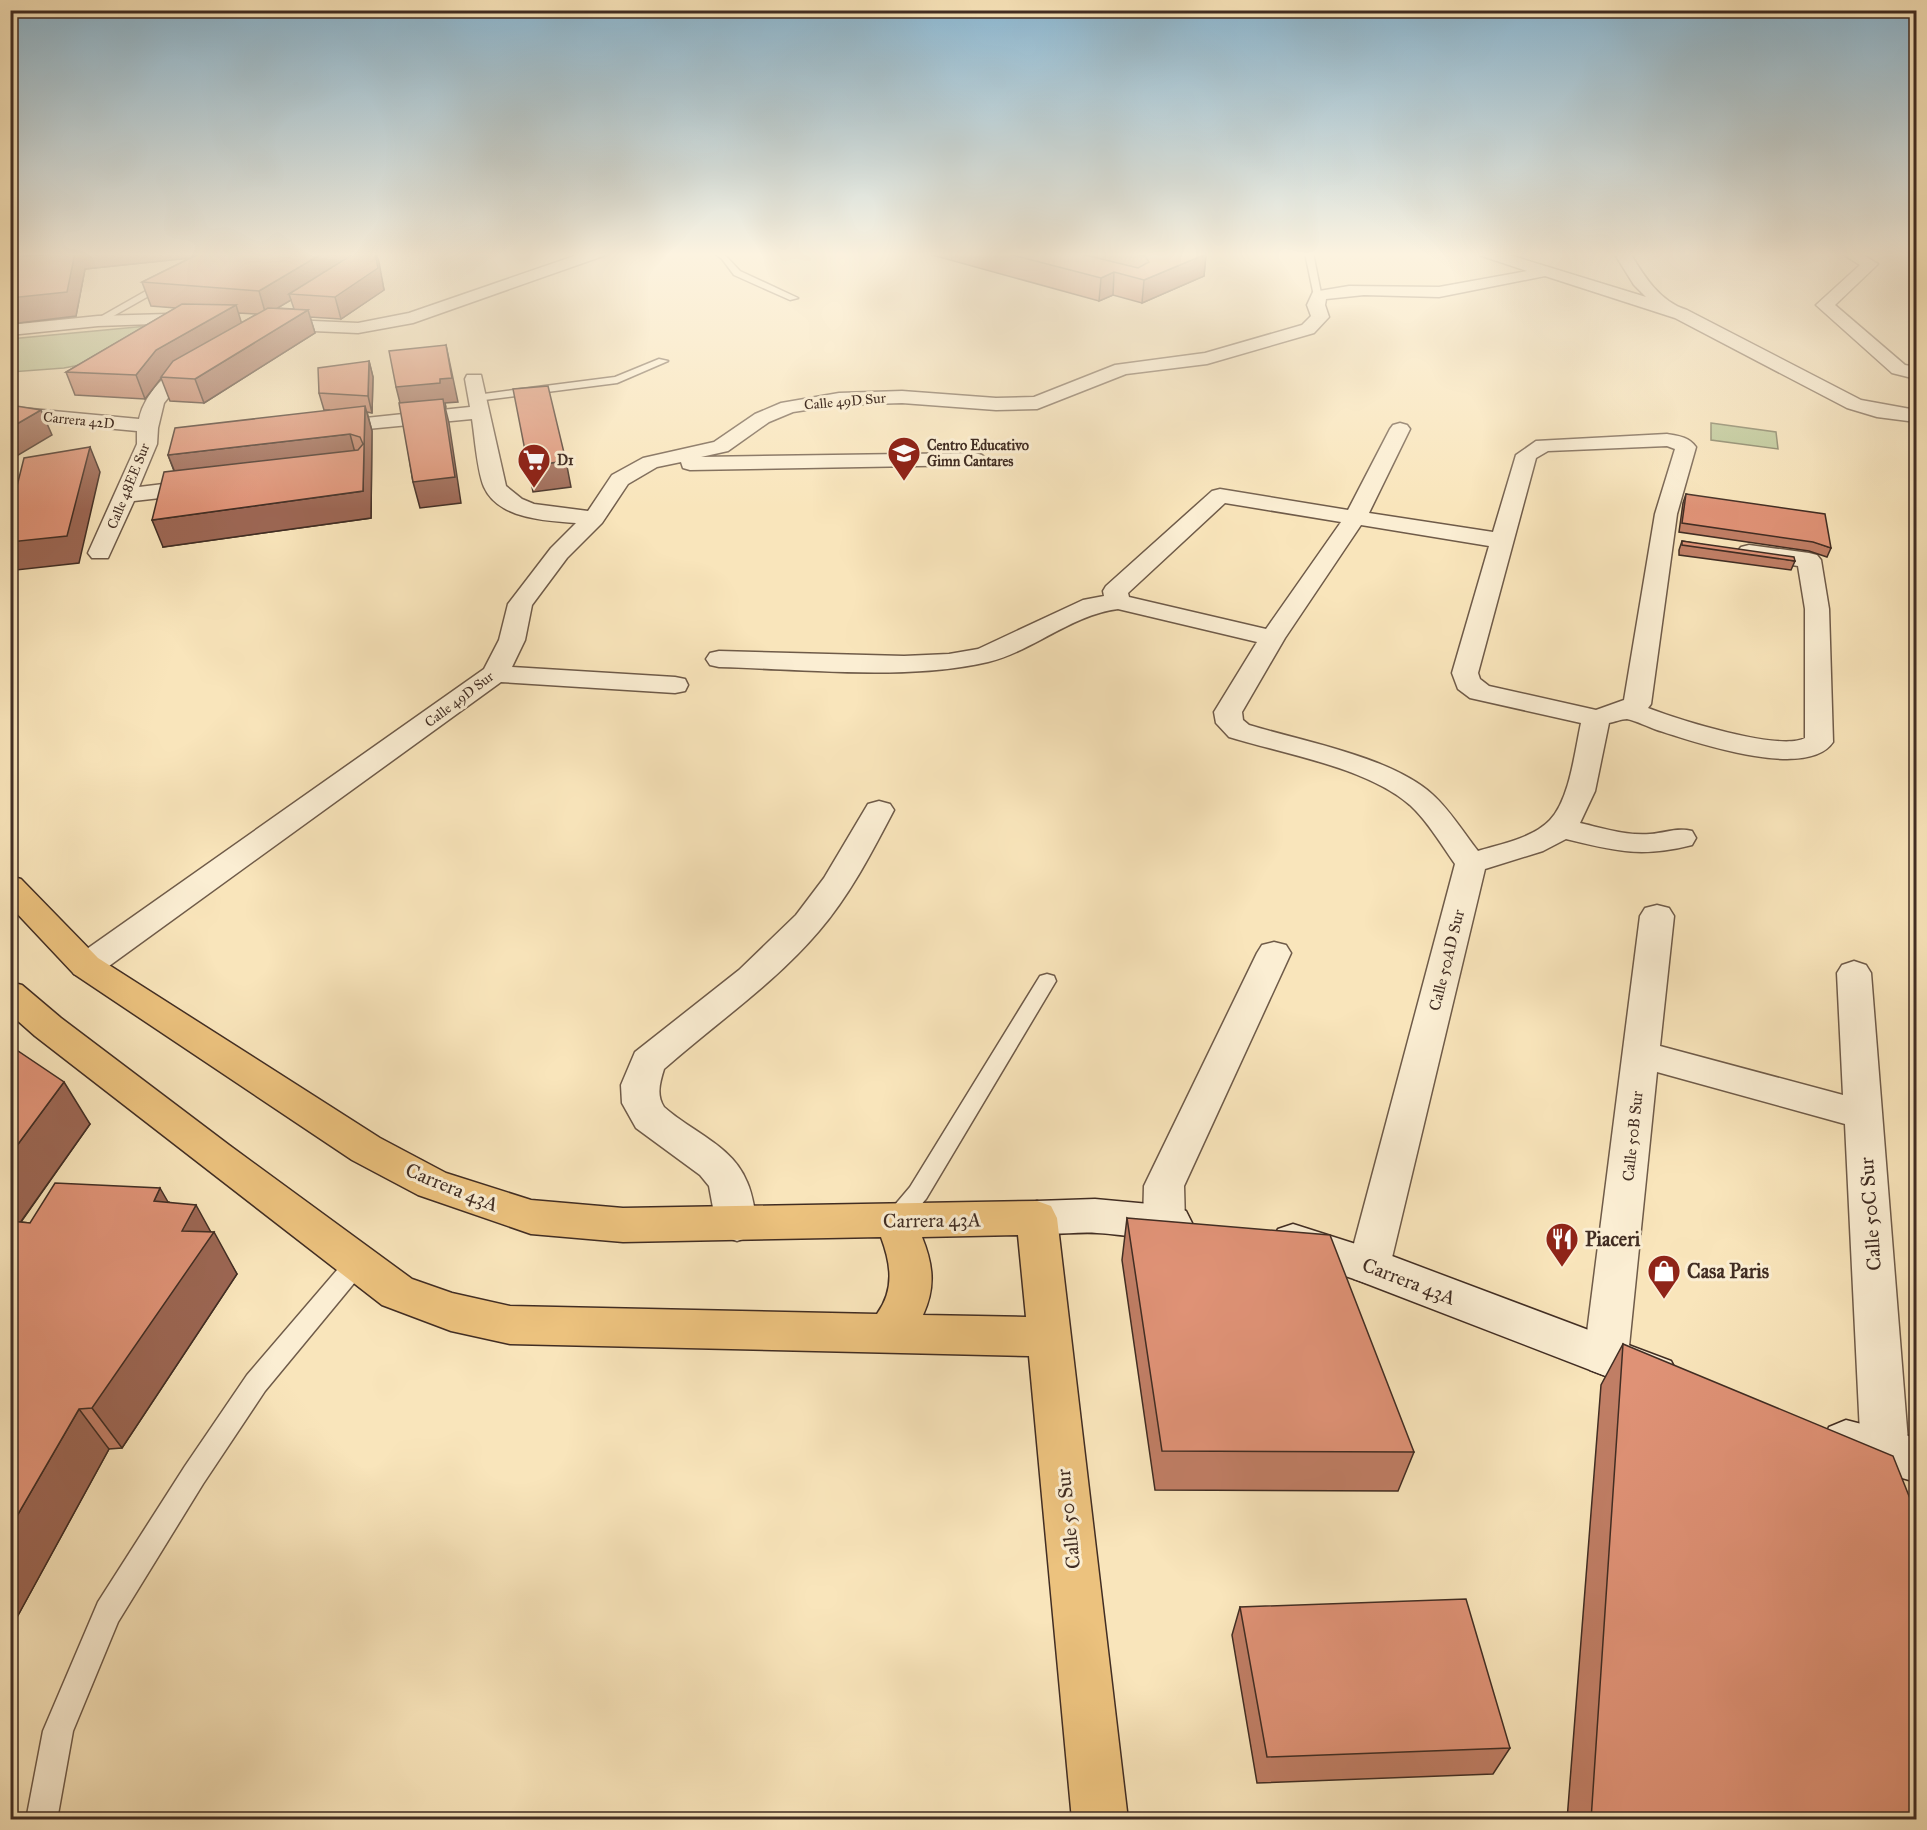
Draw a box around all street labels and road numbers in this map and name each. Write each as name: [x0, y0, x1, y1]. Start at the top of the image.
street label: Calle 49D Sur: [803, 389, 887, 414]
street label: Carrera 42D: [42, 408, 115, 433]
street label: Calle 48EE Sur: [104, 440, 154, 532]
street label: Calle 49D Sur: [421, 667, 498, 731]
street label: Calle 50AD Sur: [1425, 908, 1468, 1013]
street label: Calle 50B Sur: [1618, 1090, 1647, 1182]
street label: Calle 50C Sur: [1854, 1156, 1886, 1272]
street label: Carrera 43A: [402, 1157, 502, 1217]
street label: Carrera 43A: [883, 1207, 982, 1233]
street label: Carrera 43A: [1359, 1252, 1460, 1310]
street label: Calle 50 Sur: [1051, 1467, 1085, 1570]

